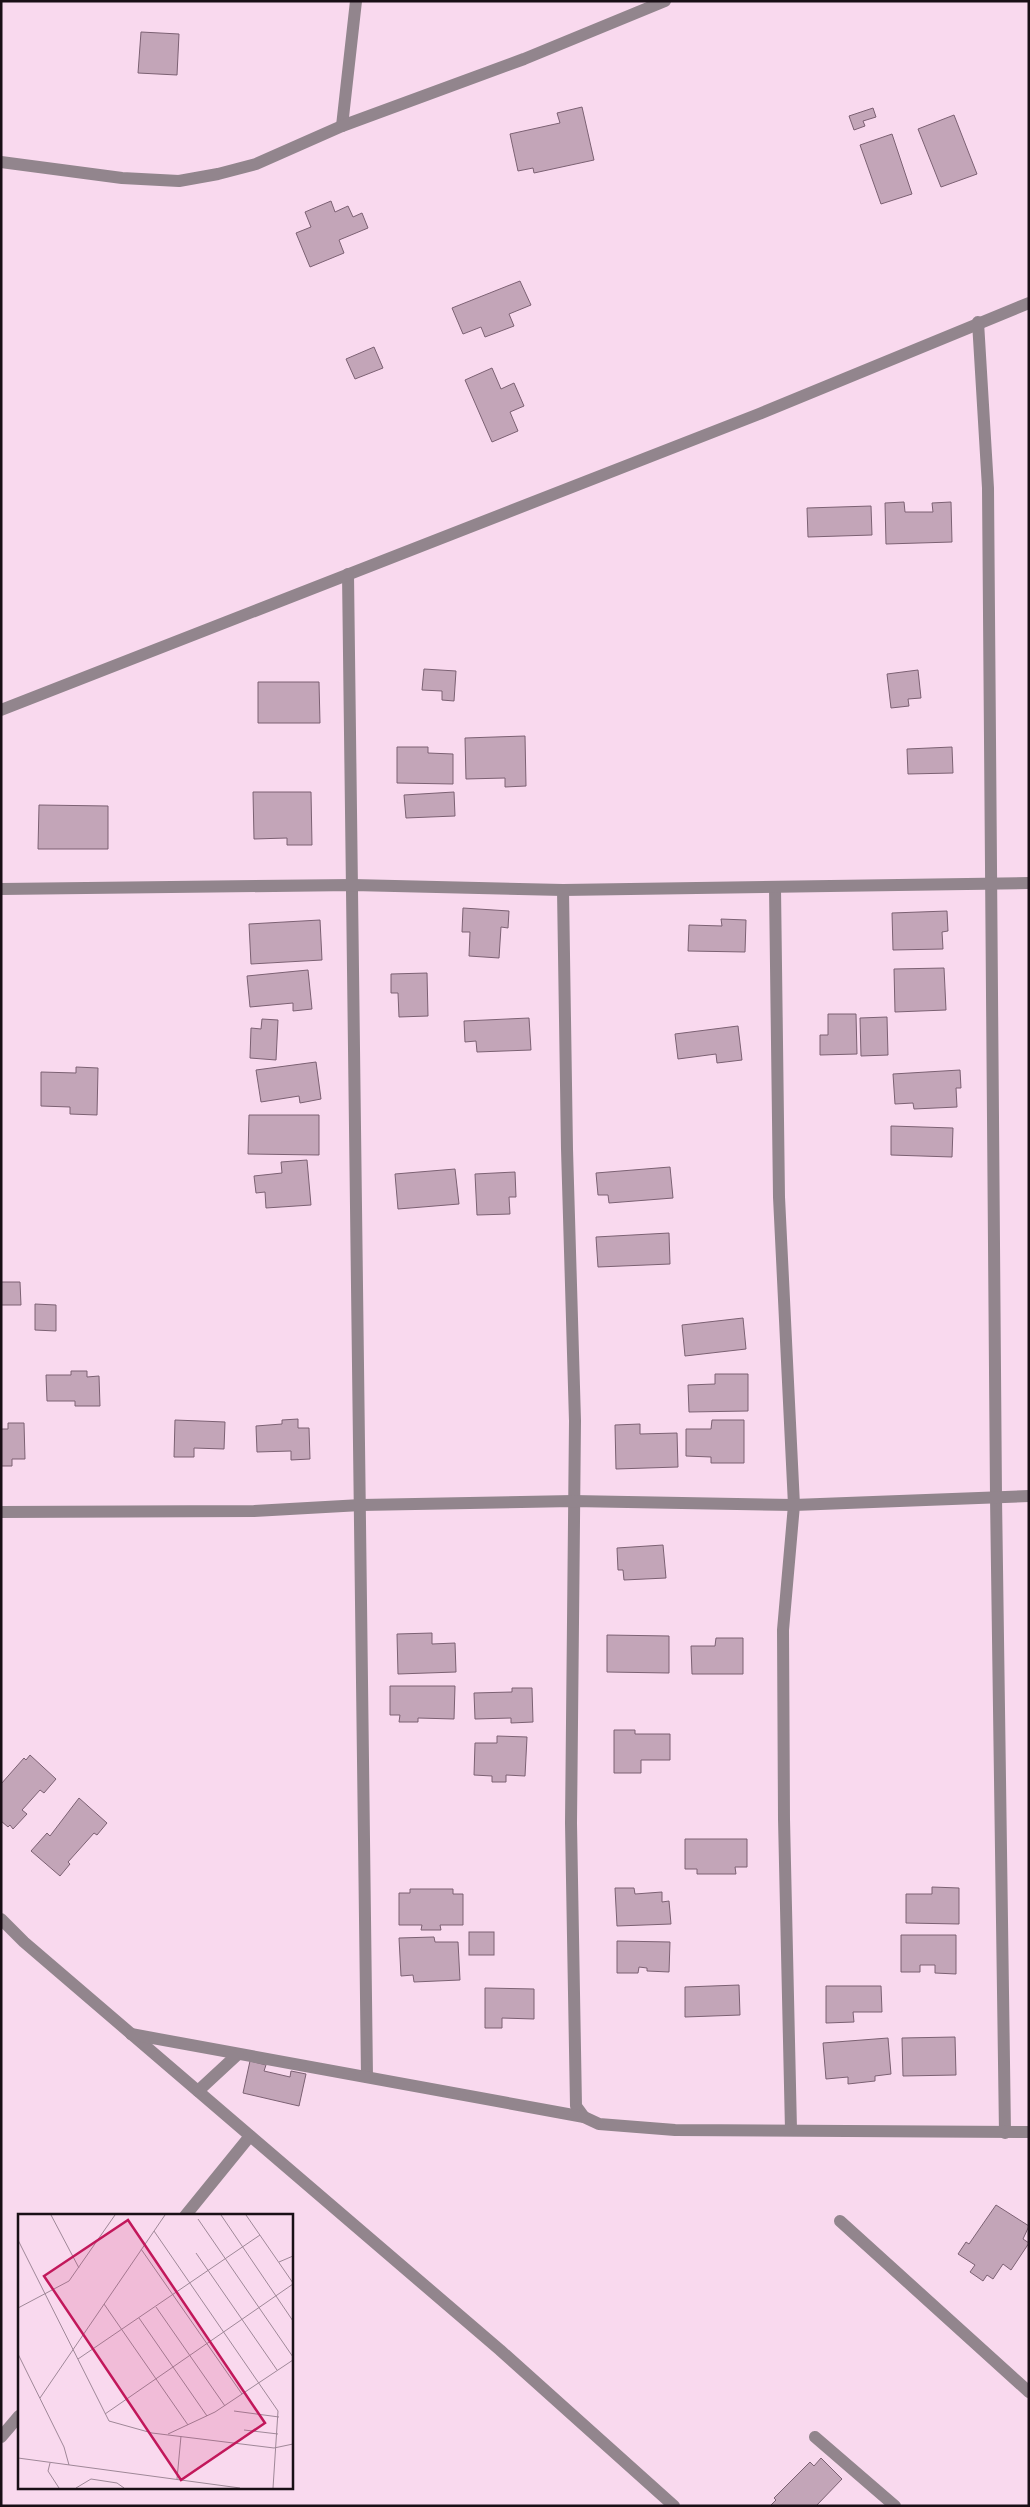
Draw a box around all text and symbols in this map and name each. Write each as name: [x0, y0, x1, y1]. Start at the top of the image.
inset map: [18, 2214, 292, 2490]

